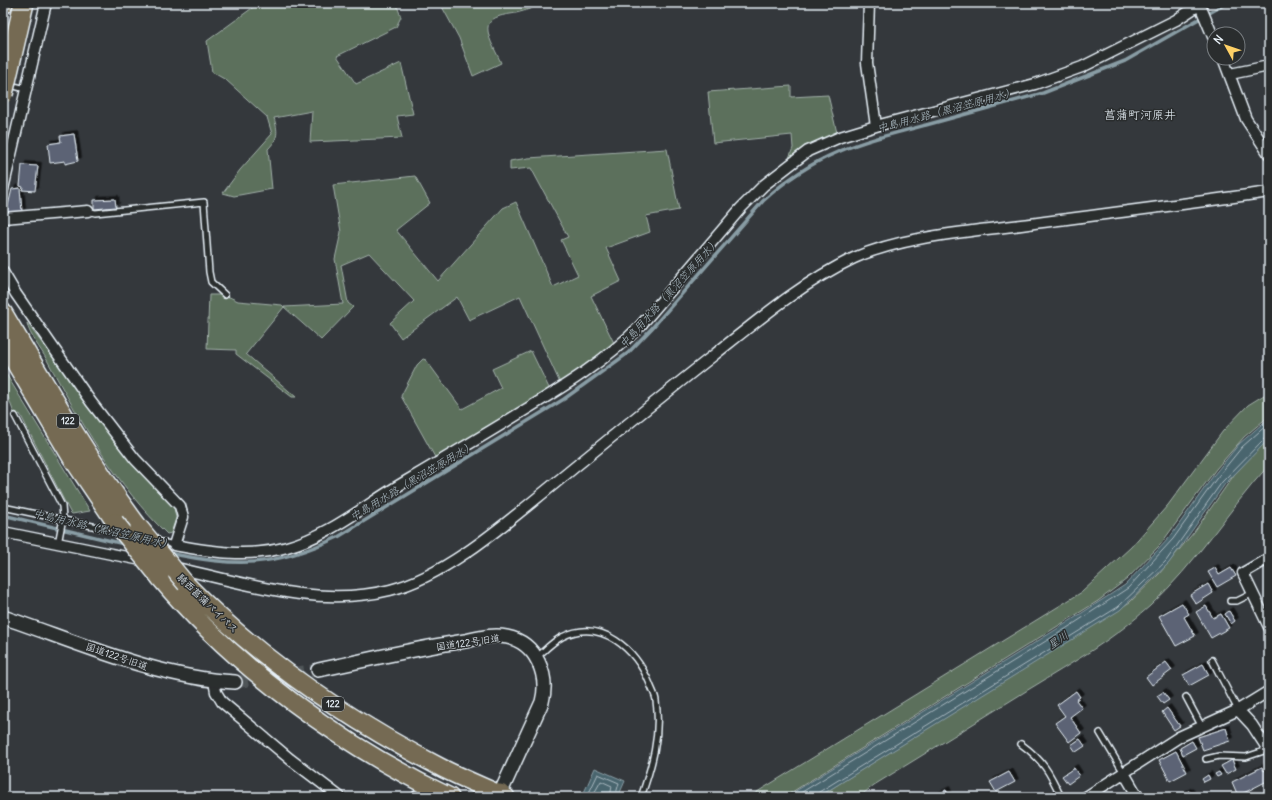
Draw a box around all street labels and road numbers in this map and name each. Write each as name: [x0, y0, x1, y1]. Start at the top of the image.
road number: 122: [57, 414, 79, 428]
street label: 騎西菖蒲バイパス: [174, 571, 241, 636]
street label: 国道122号旧道: [435, 632, 501, 653]
street label: 国道122号旧道: [84, 640, 150, 673]
road number: 122: [322, 697, 344, 711]

